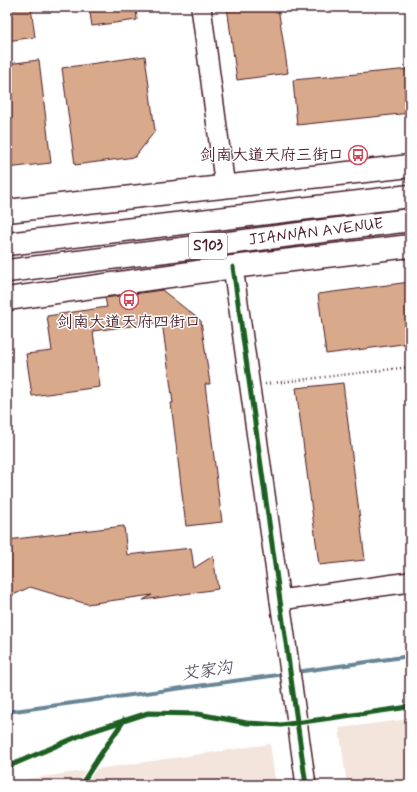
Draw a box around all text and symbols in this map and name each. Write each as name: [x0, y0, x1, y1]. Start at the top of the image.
bus stop icon: 剑南大道天府三街口: [347, 144, 369, 166]
place label: 剑南大道天府三街口: [200, 145, 344, 166]
street label: JIANNAN AVENUE: [247, 213, 385, 251]
road number: S103: [189, 233, 227, 259]
bus stop icon: 剑南大道天府四街口: [118, 289, 140, 311]
place label: 剑南大道天府四街口: [57, 312, 201, 333]
water label: 艾家沟: [180, 656, 236, 685]

